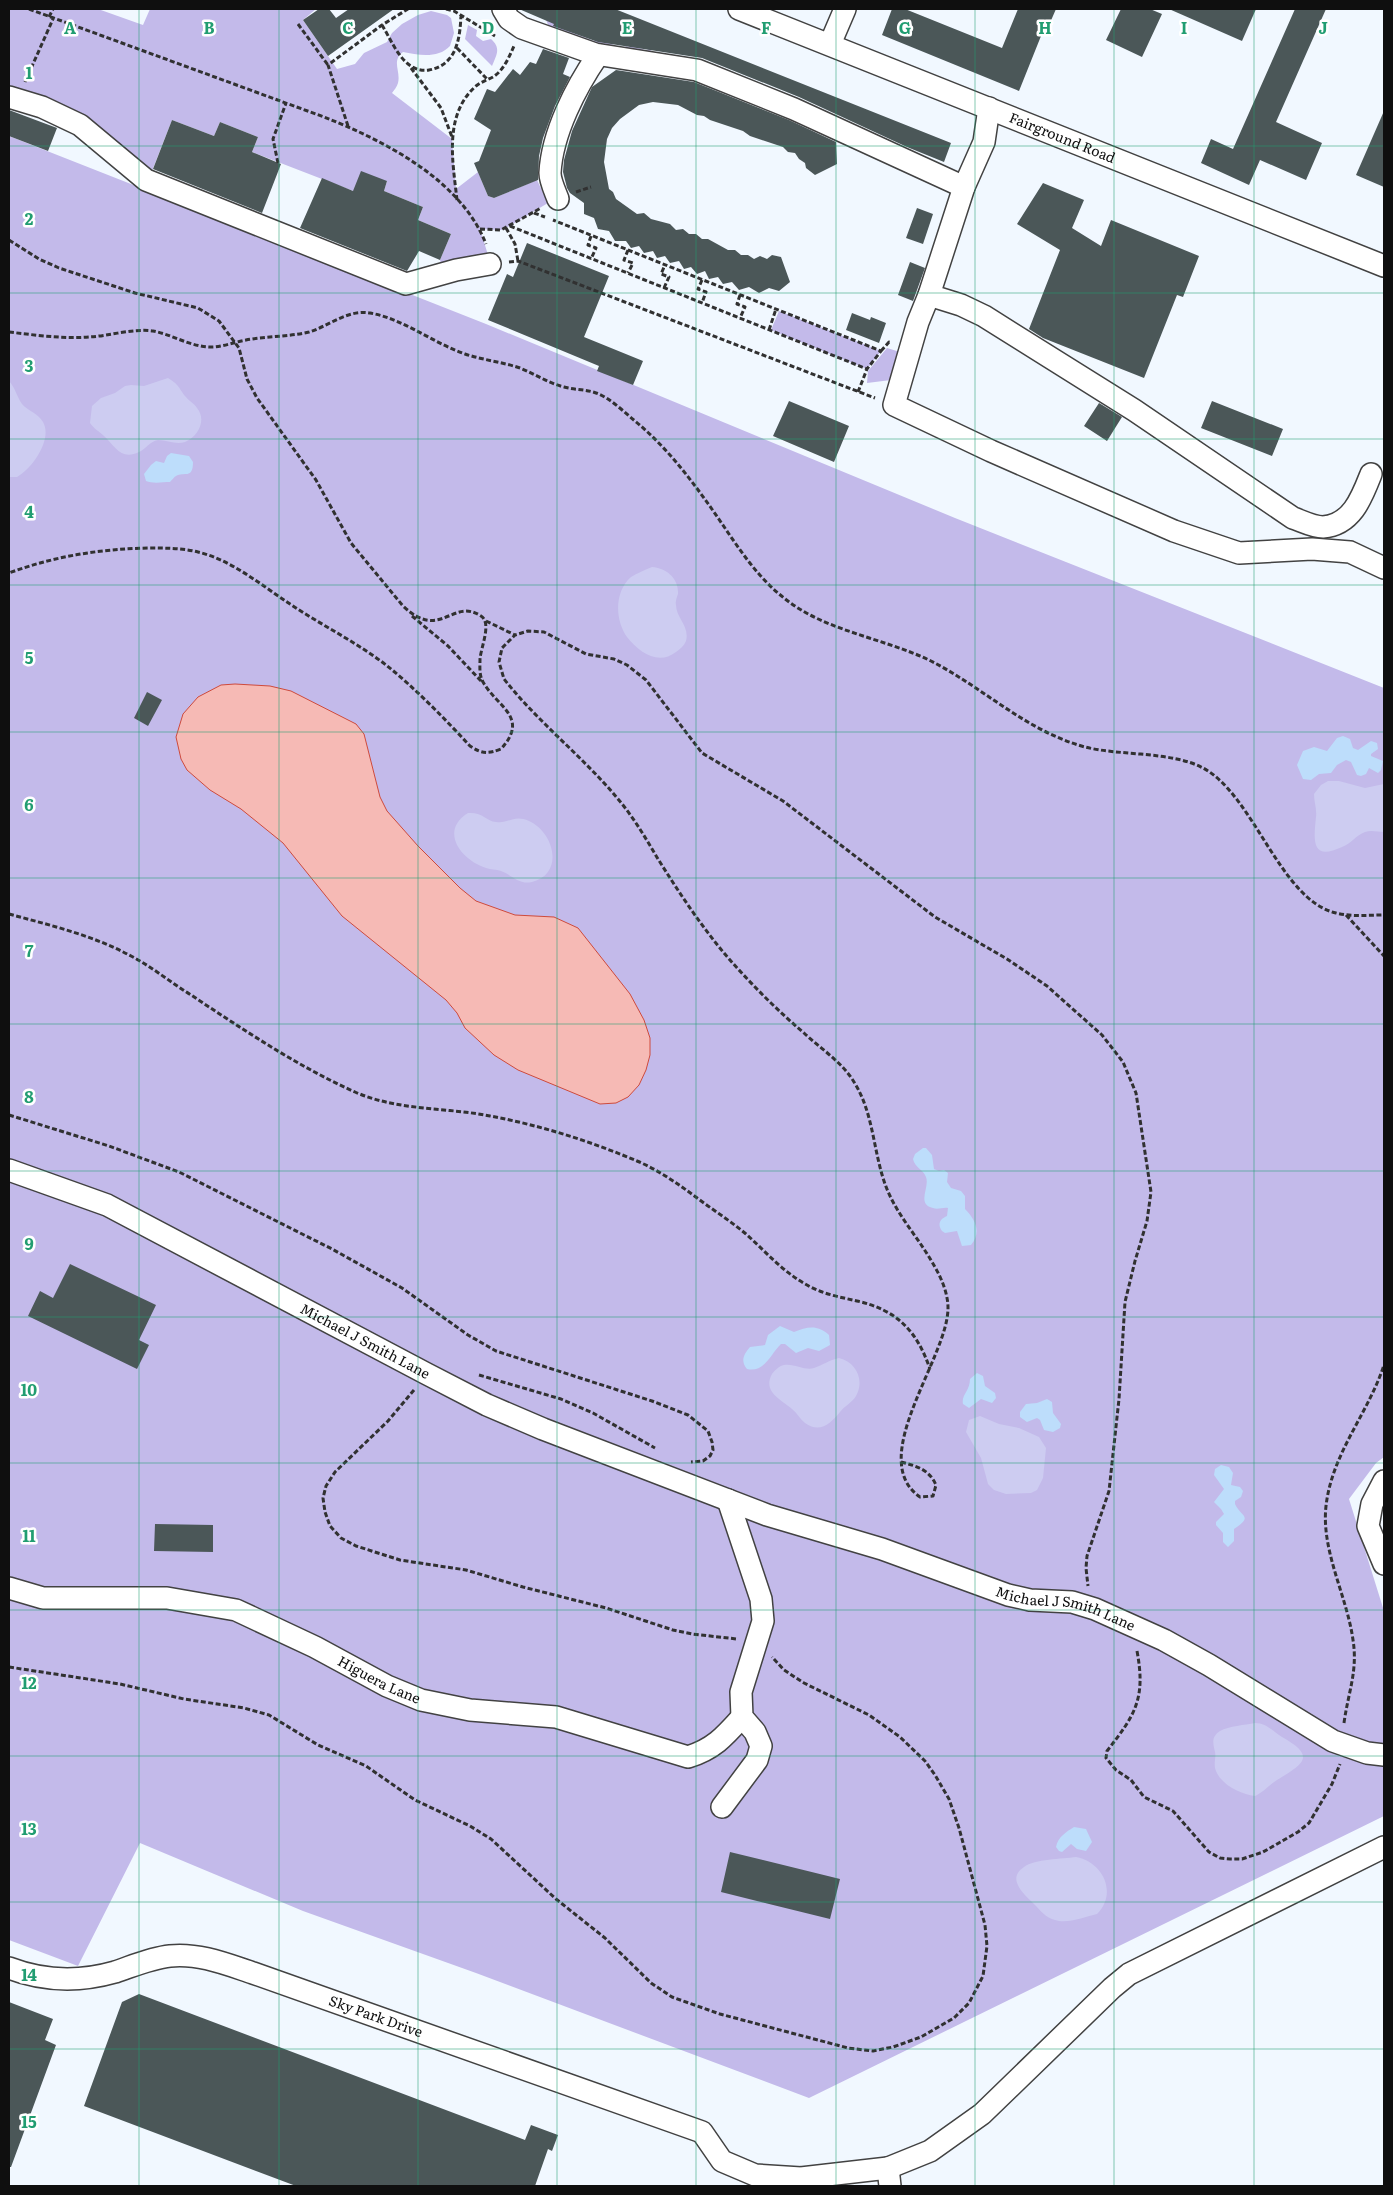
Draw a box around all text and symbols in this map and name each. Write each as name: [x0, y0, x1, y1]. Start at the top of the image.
text: A: [64, 15, 76, 39]
text: B: [203, 15, 215, 39]
text: C: [342, 15, 354, 39]
text: D: [482, 15, 494, 39]
text: E: [622, 15, 633, 39]
text: F: [761, 15, 771, 39]
text: G: [899, 15, 911, 39]
text: H: [1038, 15, 1052, 39]
text: I: [1181, 15, 1187, 39]
text: J: [1318, 15, 1328, 39]
text: 1: [26, 60, 33, 84]
street label: Fairground Road: [1007, 107, 1119, 167]
text: 2: [25, 206, 34, 230]
text: 3: [25, 353, 34, 377]
text: 4: [24, 499, 34, 523]
text: 5: [25, 645, 34, 669]
text: 6: [24, 792, 34, 816]
text: 7: [25, 938, 34, 962]
text: 8: [24, 1084, 34, 1108]
text: 9: [24, 1231, 34, 1255]
street label: Michael J Smith Lane: [297, 1298, 434, 1383]
text: 10: [21, 1377, 37, 1401]
text: 11: [22, 1523, 36, 1547]
street label: Michael J Smith Lane: [993, 1580, 1139, 1635]
street label: Higuera Lane: [335, 1650, 424, 1708]
text: 12: [21, 1670, 37, 1694]
text: 13: [21, 1816, 37, 1840]
text: 14: [21, 1962, 37, 1986]
street label: Sky Park Drive: [327, 1990, 426, 2041]
text: 15: [21, 2109, 37, 2133]

